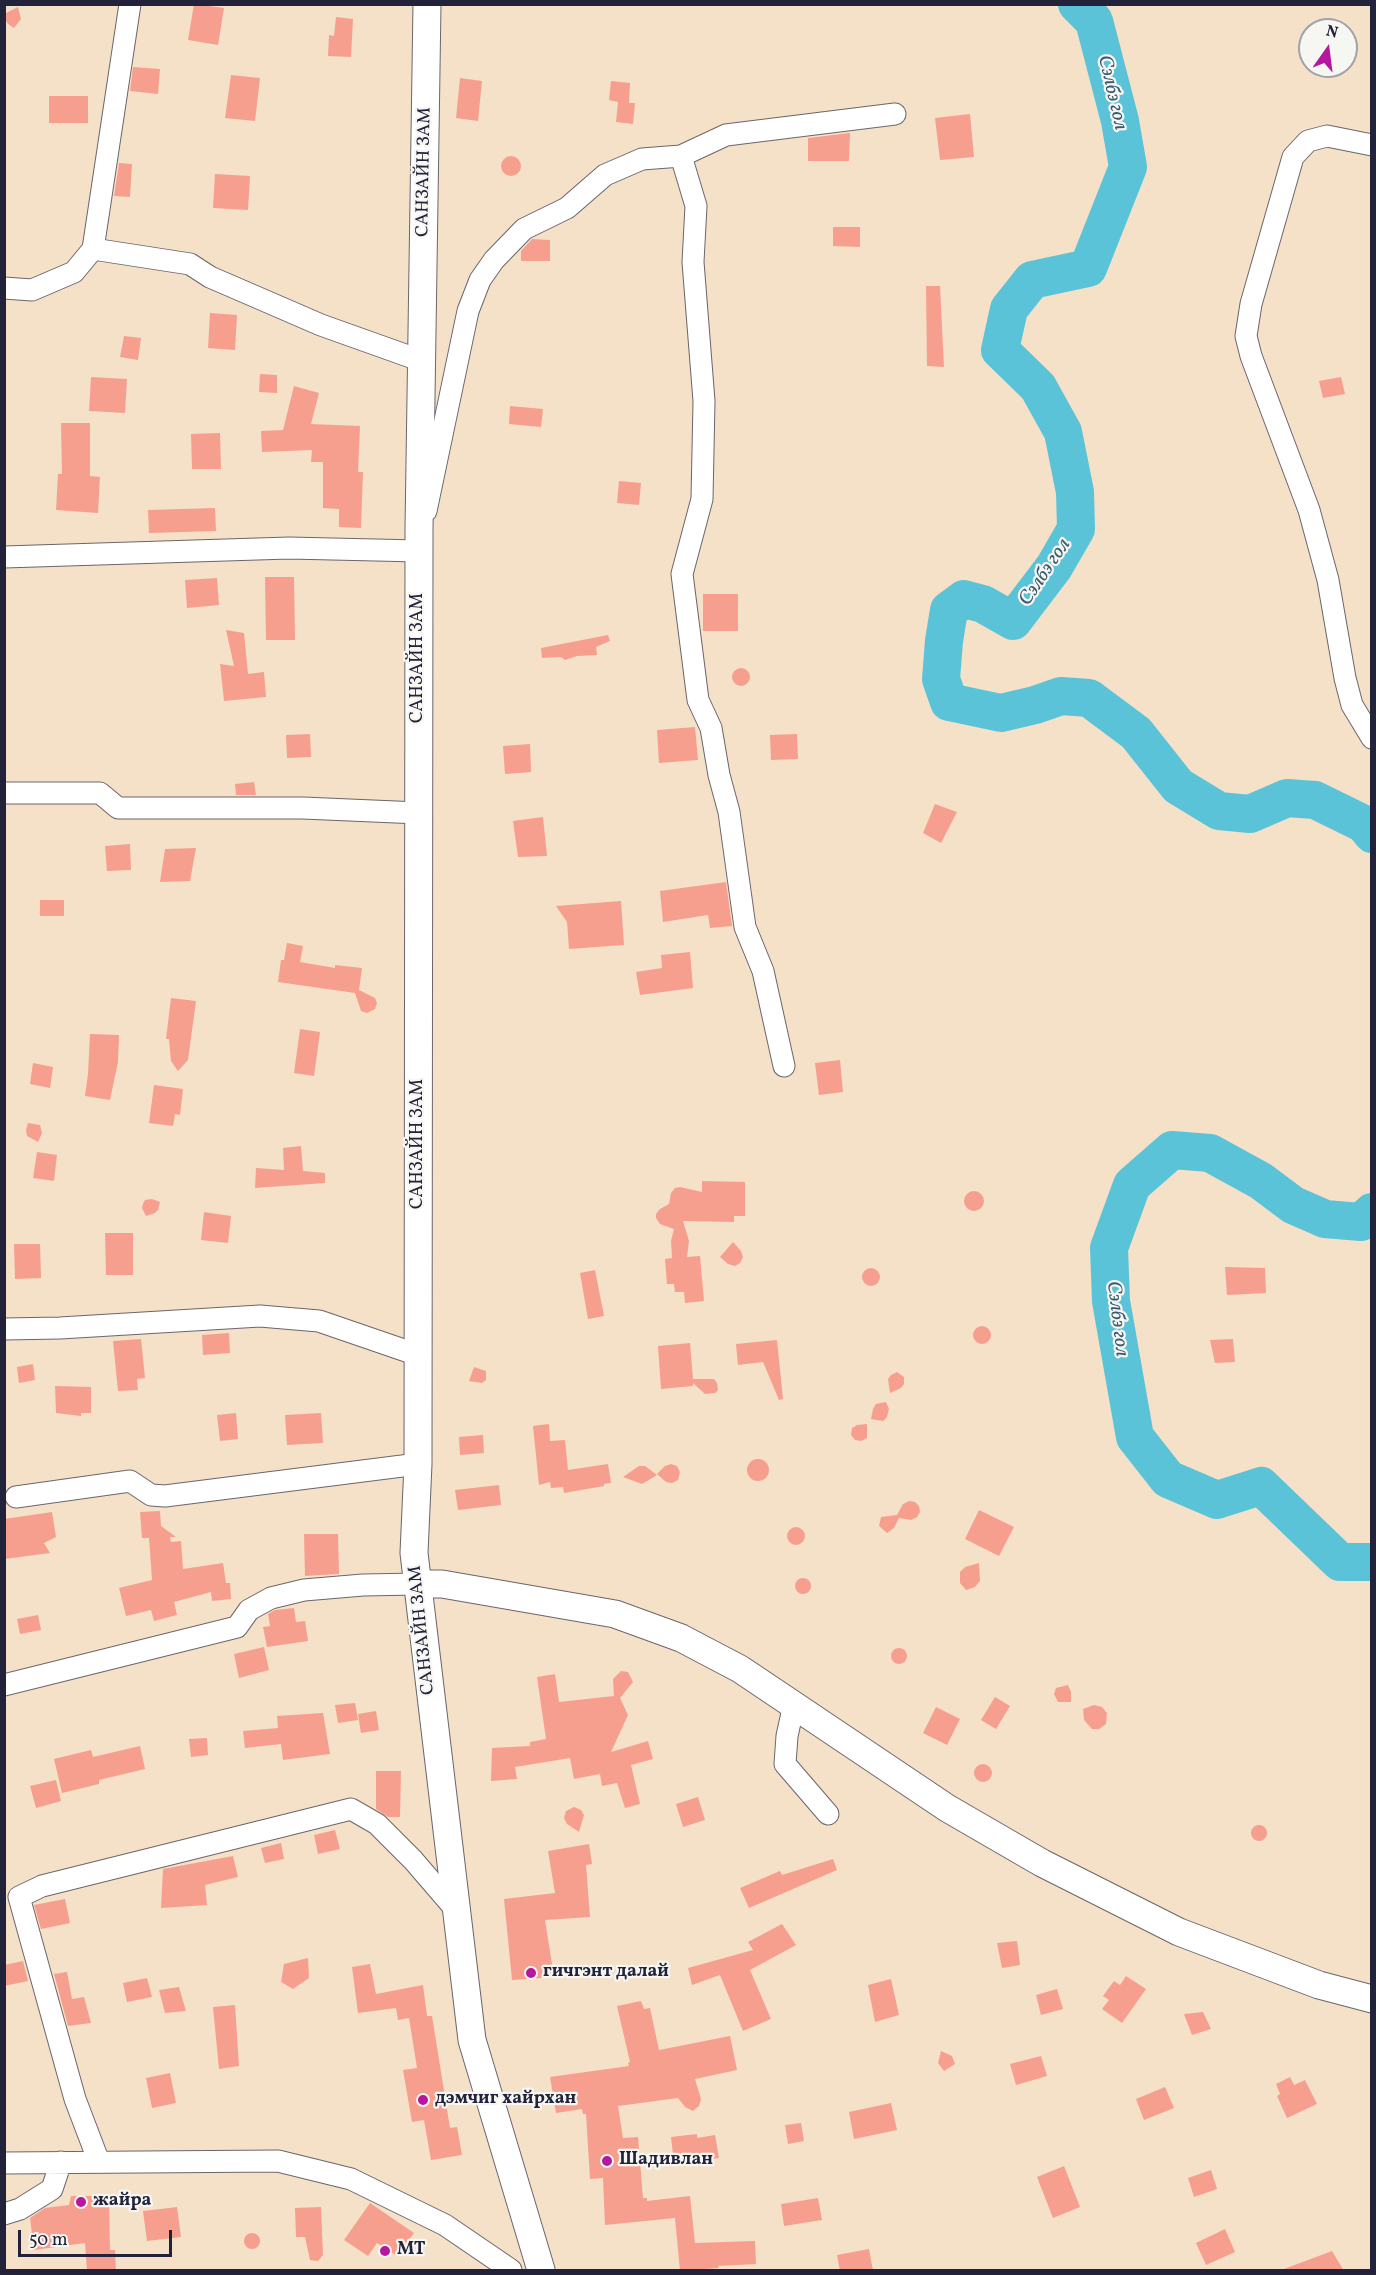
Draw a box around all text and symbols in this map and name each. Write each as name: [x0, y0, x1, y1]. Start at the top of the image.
north arrow: [1298, 18, 1358, 78]
text: N: [1324, 20, 1340, 45]
water label: Сэлбэ гол: [1091, 53, 1131, 133]
street label: САНЗАЙН ЗАМ: [413, 107, 437, 237]
water label: Сэлбэ гол: [1015, 535, 1077, 611]
street label: САНЗАЙН ЗАМ: [408, 593, 430, 723]
street label: САНЗАЙН ЗАМ: [408, 1079, 430, 1209]
water label: Сэлбэ гол: [1099, 1280, 1133, 1358]
street label: САНЗАЙН ЗАМ: [405, 1564, 441, 1696]
place label: гичгэнт далай: [543, 1962, 669, 1984]
marker: гичгэнт далай: [524, 1966, 538, 1980]
place label: дэмчиг хайрхан: [435, 2089, 576, 2111]
marker: дэмчиг хайрхан: [416, 2093, 430, 2107]
place label: Шадивлан: [619, 2150, 713, 2172]
marker: Шадивлан: [600, 2154, 614, 2168]
place label: жайра: [93, 2191, 151, 2213]
marker: жайра: [74, 2195, 88, 2209]
scale bar: [21, 2218, 176, 2256]
text: 50 m: [29, 2228, 68, 2253]
place label: MT: [397, 2240, 426, 2262]
marker: MT: [378, 2244, 392, 2258]

